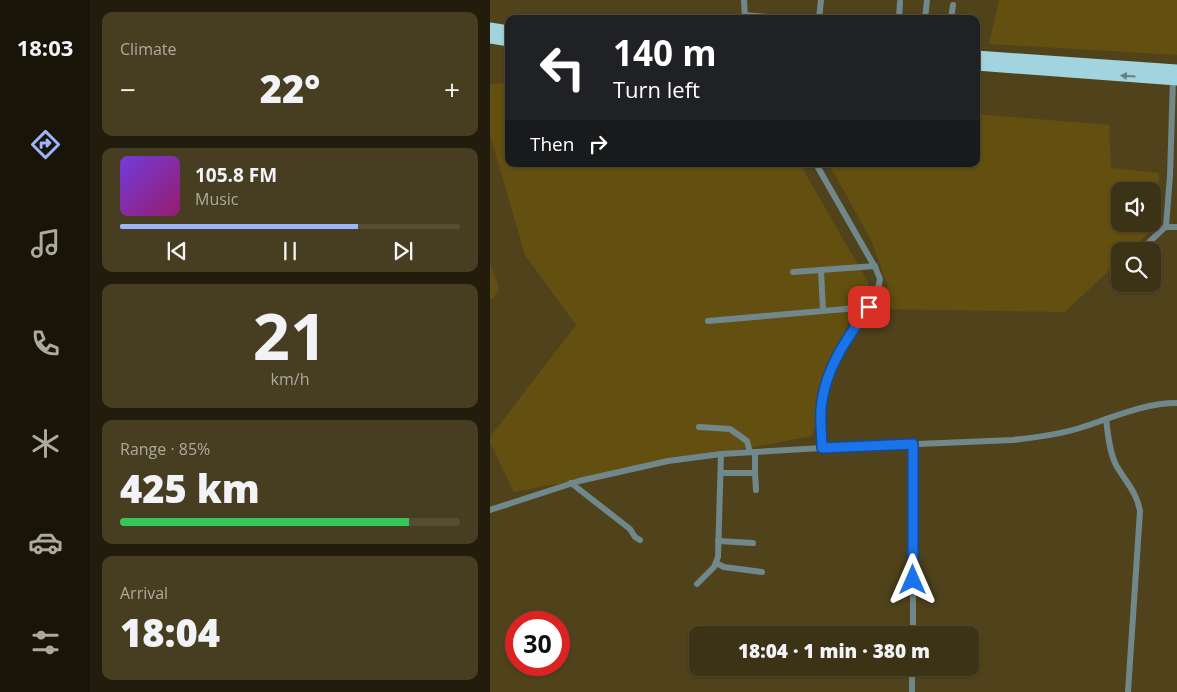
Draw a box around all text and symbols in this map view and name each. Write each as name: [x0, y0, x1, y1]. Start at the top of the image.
text: 140 m: [613, 29, 717, 76]
text: 18:03: [17, 32, 73, 62]
icon: left: [530, 35, 595, 100]
text: Climate: [120, 38, 177, 60]
text: 22°: [260, 62, 320, 114]
text: −: [120, 70, 136, 108]
text: +: [444, 70, 460, 108]
one-way arrow: [1120, 72, 1136, 80]
text: Turn left: [613, 74, 700, 104]
icon: directions: [28, 127, 63, 162]
icon: right: [584, 130, 612, 158]
text: Then: [530, 131, 574, 157]
text: 105.8 FM: [195, 162, 277, 188]
map controls: [1111, 182, 1161, 292]
button: sound: [1111, 182, 1161, 232]
text: Music: [195, 188, 239, 210]
icon: music: [28, 226, 63, 261]
icon: previous: [163, 237, 191, 265]
icon: pause: [276, 237, 304, 265]
icon: next: [389, 237, 417, 265]
button: search: [1111, 242, 1161, 292]
pin: [848, 286, 890, 328]
text: 21: [253, 291, 327, 379]
icon: arrive: [855, 293, 883, 321]
icon: phone: [28, 326, 63, 361]
text: km/h: [271, 368, 309, 390]
icon: climate: [28, 426, 63, 461]
text: Range · 85%: [120, 438, 210, 460]
text: 425 km: [120, 462, 260, 514]
icon: car: [28, 525, 63, 560]
position arrow: [886, 553, 938, 605]
text: Arrival: [120, 582, 168, 604]
text: 18:04: [120, 606, 220, 658]
speed limit sign: 30: [505, 611, 570, 676]
icon: filters: [28, 625, 63, 660]
text: 18:04 · 1 min · 380 m: [738, 638, 930, 664]

